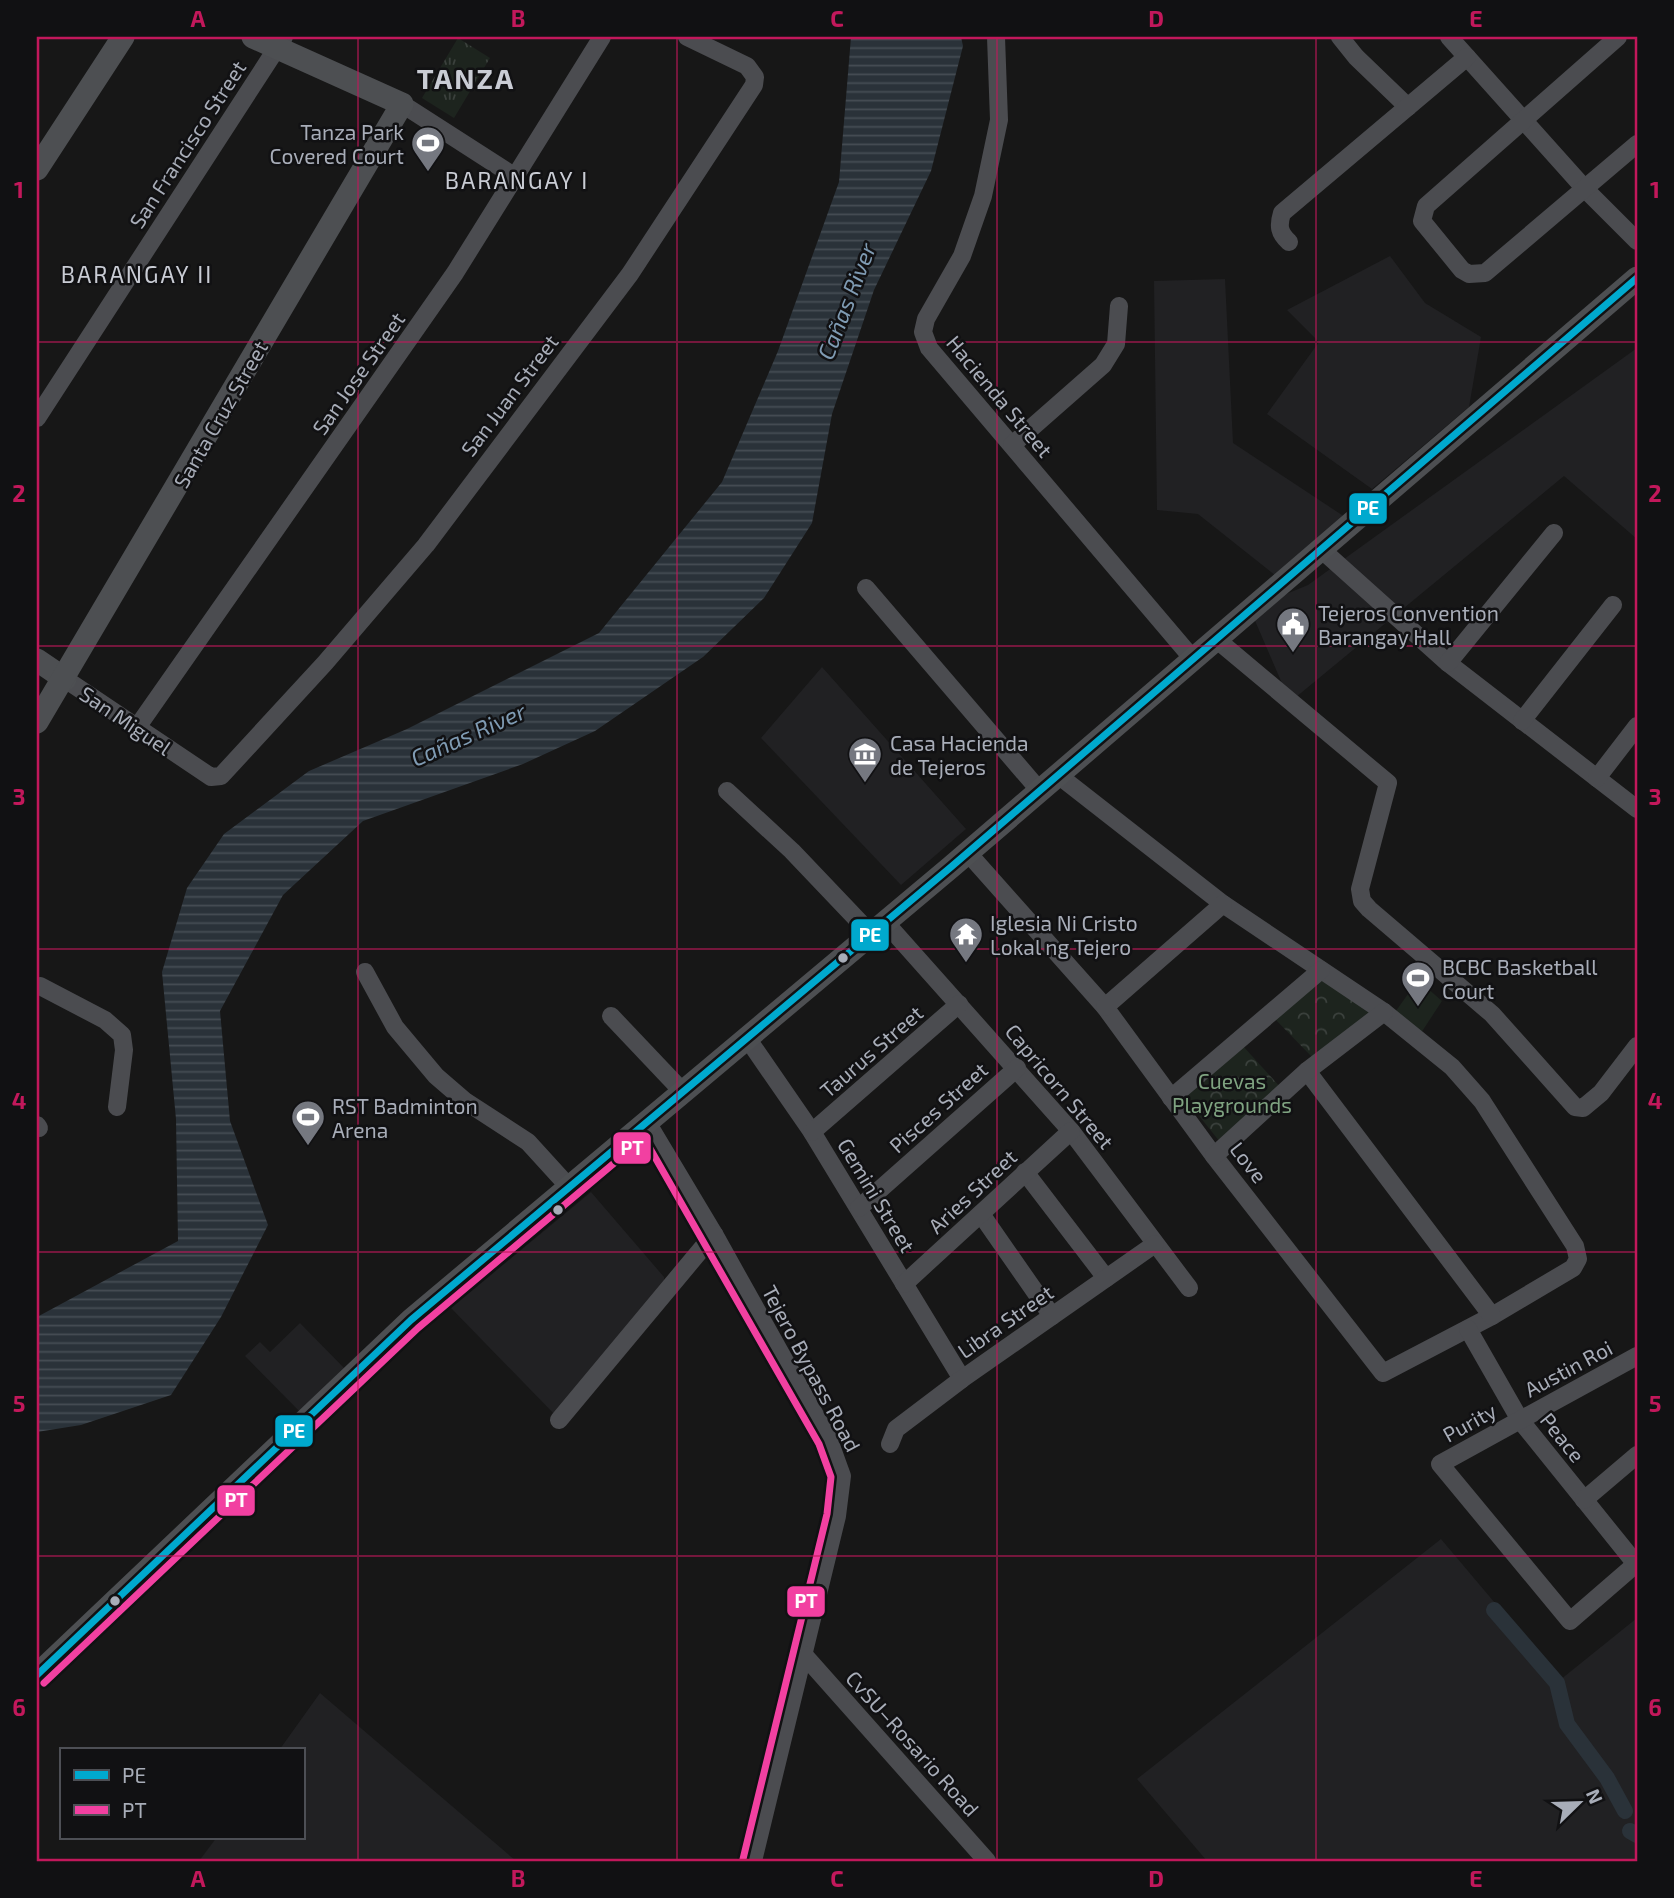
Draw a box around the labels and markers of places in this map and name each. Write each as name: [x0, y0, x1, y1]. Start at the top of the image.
place label: Tanza Park Covered Court: [270, 119, 404, 168]
sports icon: Tanza Park Covered Court: [409, 124, 447, 173]
place label: Tejeros Convention Barangay Hall: [1318, 600, 1499, 649]
public building icon: Tejeros Convention Barangay Hall: [1274, 605, 1312, 654]
place label: Casa Hacienda de Tejeros: [890, 730, 1028, 780]
museum icon: Casa Hacienda de Tejeros: [846, 735, 884, 784]
place label: Iglesia Ni Cristo Lokal ng Tejero: [990, 910, 1138, 960]
temple icon: Iglesia Ni Cristo Lokal ng Tejero: [947, 915, 985, 964]
unlabelled marker: [836, 951, 850, 965]
place label: BCBC Basketball Court: [1442, 954, 1598, 1003]
sports icon: BCBC Basketball Court: [1399, 959, 1437, 1008]
place label: RST Badminton Arena: [332, 1093, 478, 1142]
sports icon: RST Badminton Arena: [289, 1098, 327, 1147]
unlabelled marker: [551, 1203, 565, 1217]
unlabelled marker: [108, 1594, 122, 1608]

